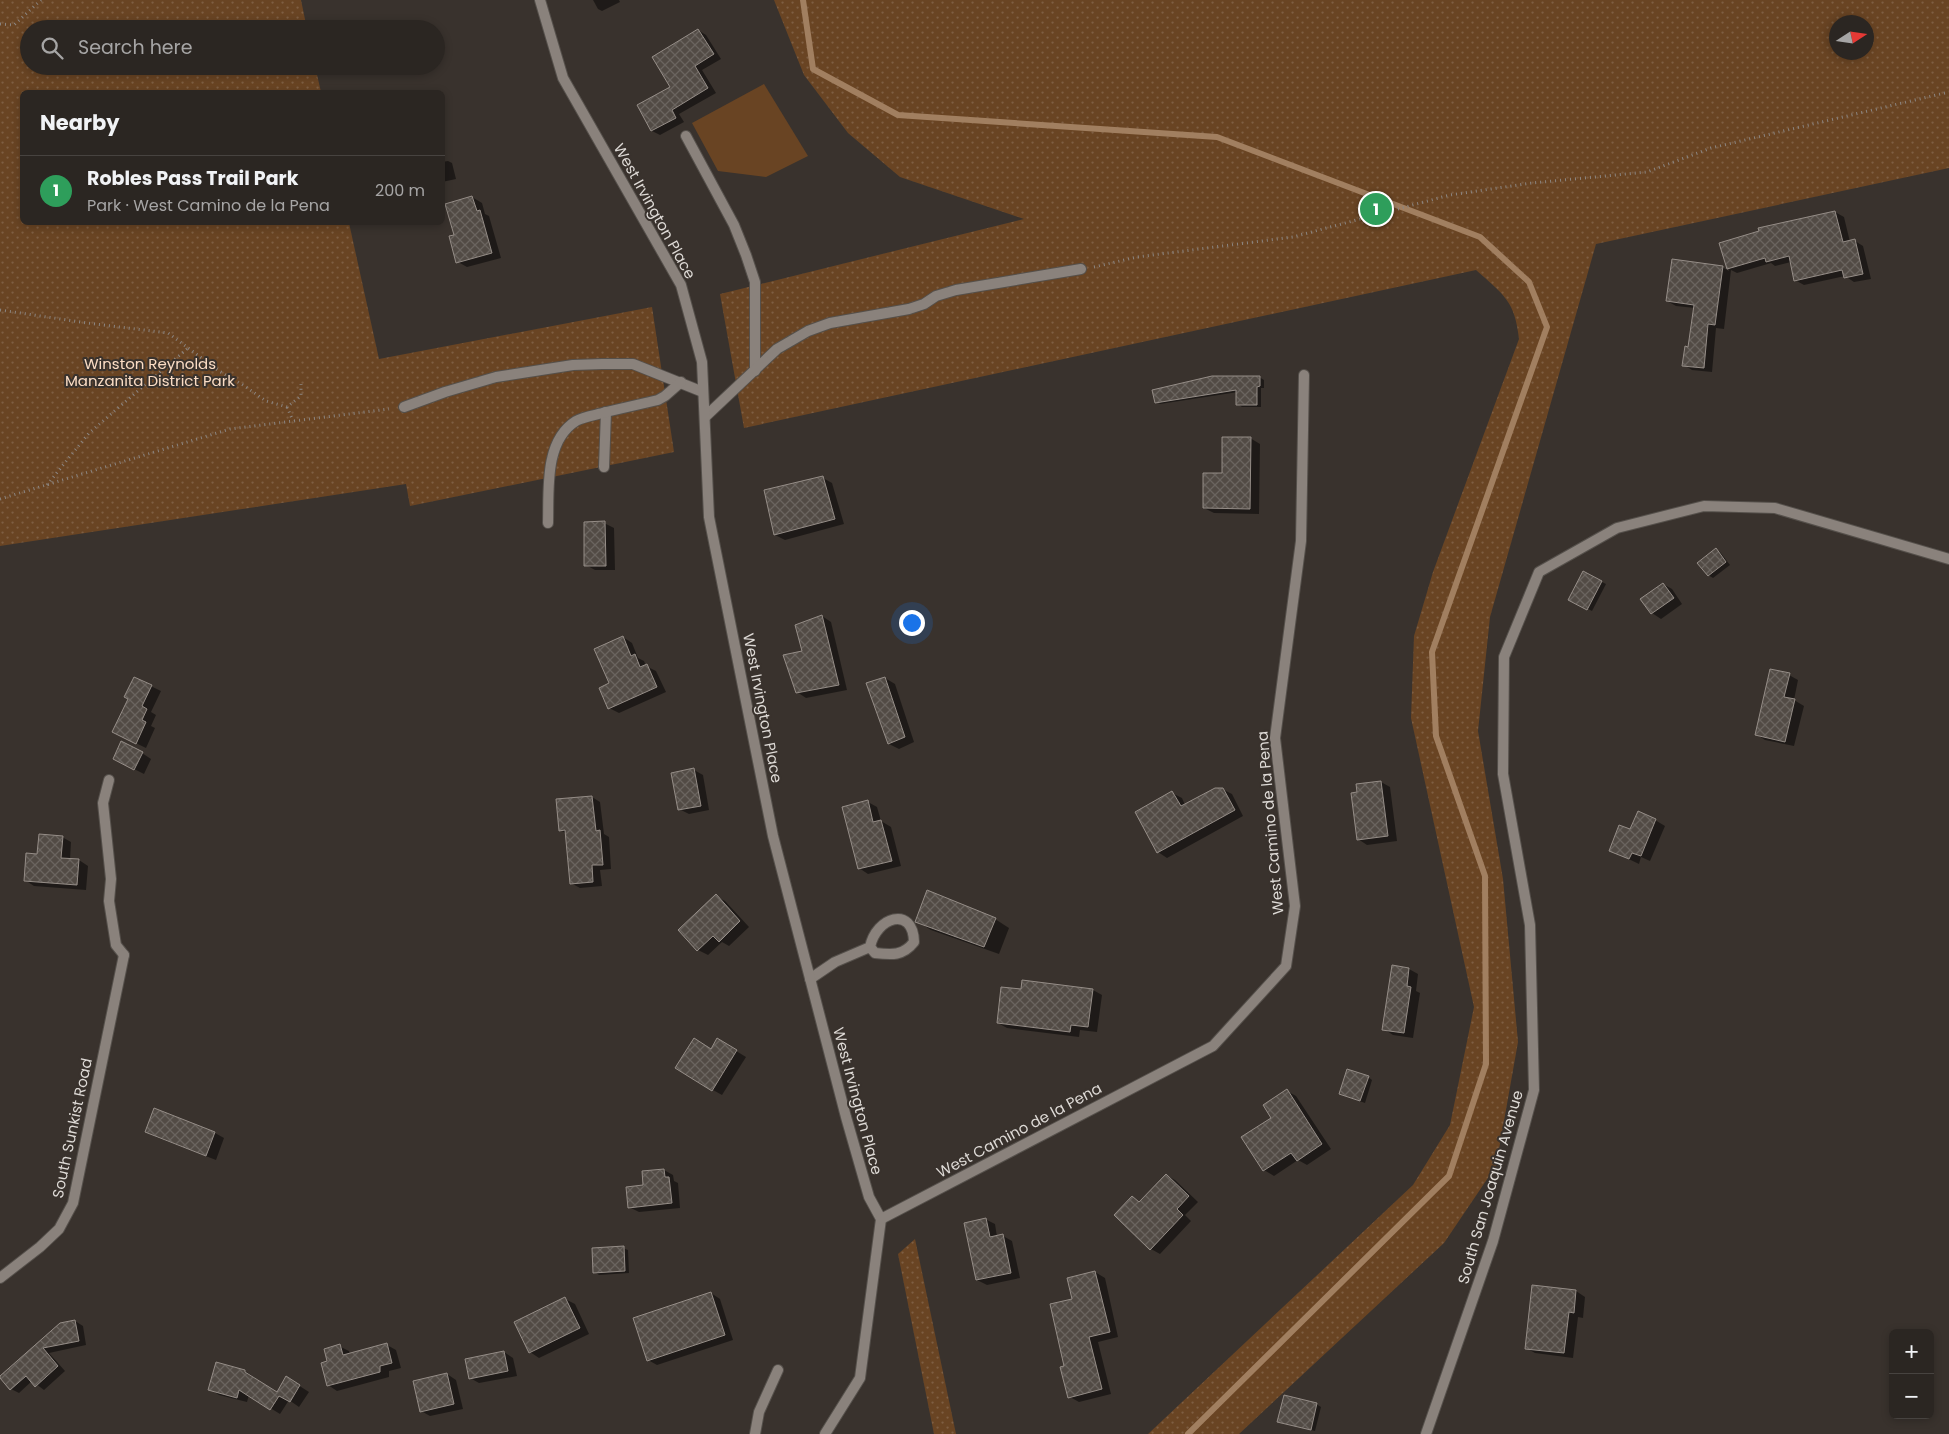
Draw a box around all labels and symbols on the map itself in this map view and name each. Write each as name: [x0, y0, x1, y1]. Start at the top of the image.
north arrow: [1829, 15, 1874, 60]
street label: West Irvington Place: [609, 139, 701, 283]
pin: 1: [1360, 190, 1392, 228]
park label: Winston Reynolds Manzanita District Park: [65, 353, 235, 391]
your location: [899, 610, 925, 636]
street label: West Irvington Place: [738, 631, 788, 785]
street label: West Camino de la Pena: [1252, 730, 1288, 916]
street label: West Irvington Place: [828, 1025, 888, 1177]
street label: South Sunkist Road: [47, 1056, 97, 1200]
street label: West Camino de la Pena: [933, 1077, 1105, 1183]
street label: South San Joaquin Avenue: [1452, 1088, 1528, 1286]

